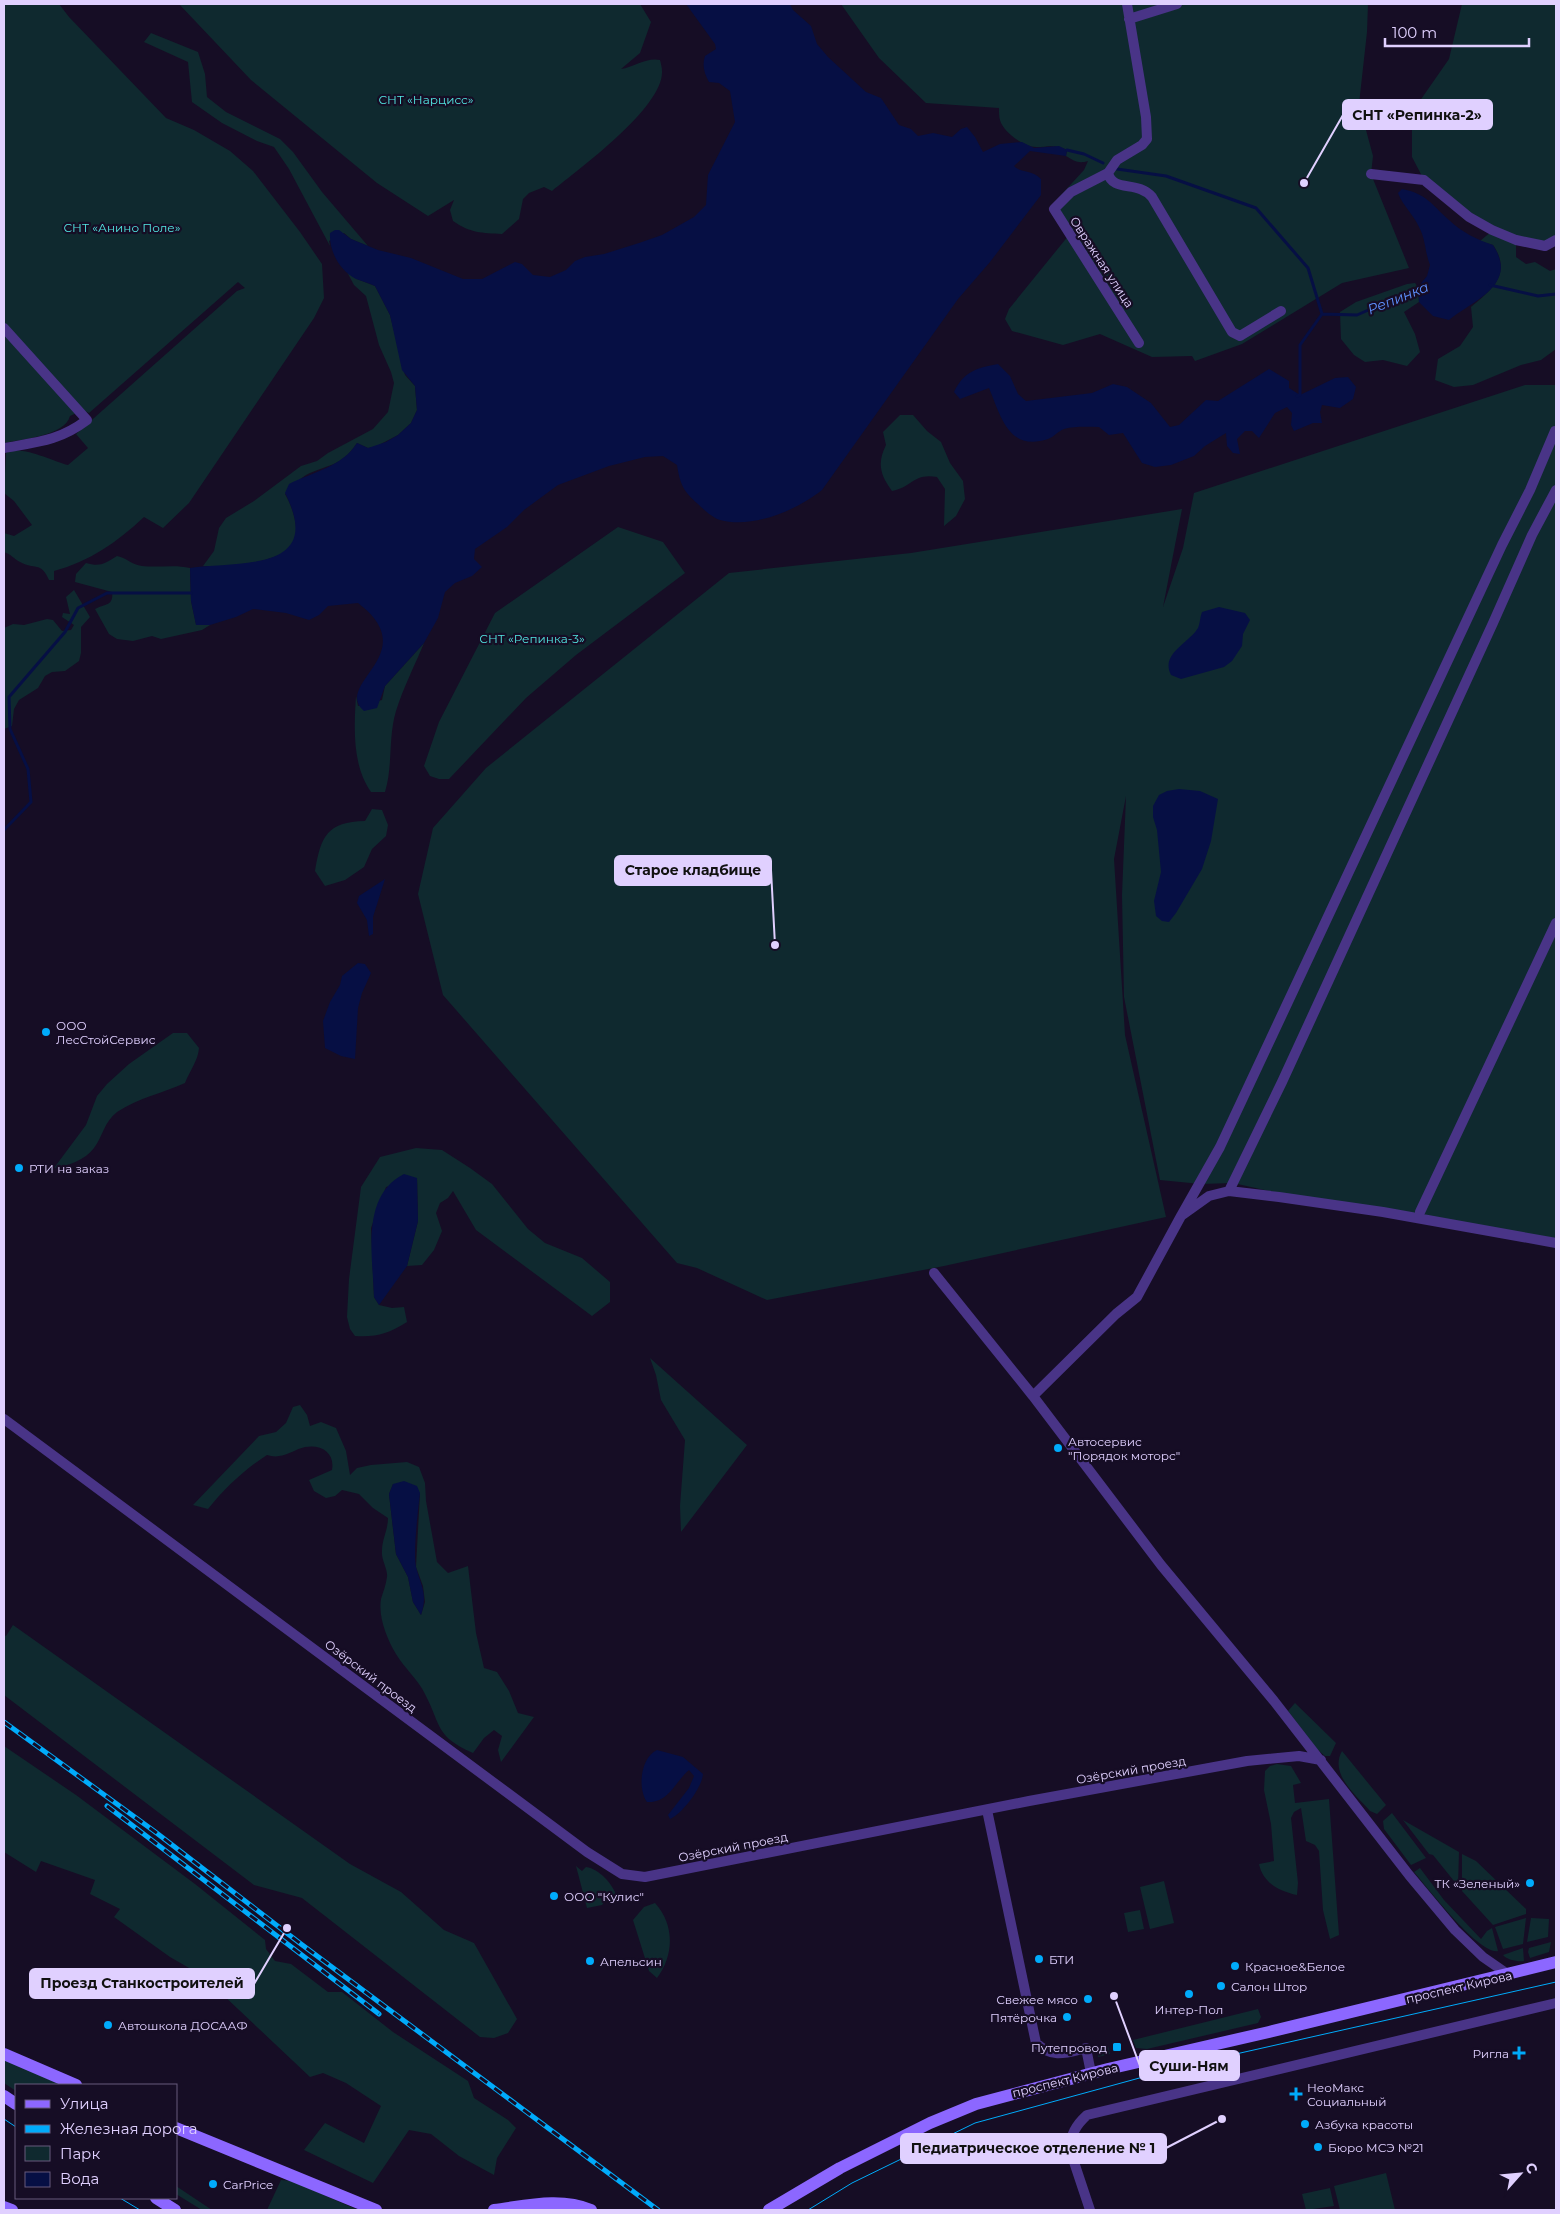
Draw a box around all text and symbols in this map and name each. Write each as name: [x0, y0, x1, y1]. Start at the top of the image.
scale bar: [1385, 15, 1529, 47]
text: 100 m: [1392, 23, 1437, 42]
park label: СНТ «Нарцисс»: [378, 92, 474, 107]
callout: СНТ «Репинка-2»: [1343, 100, 1492, 129]
text: СНТ «Репинка-2»: [1352, 106, 1482, 124]
street label: Овражная улица: [1067, 214, 1137, 310]
park label: СНТ «Анино Поле»: [64, 220, 181, 235]
water label: Репинка: [1365, 278, 1431, 318]
park label: СНТ «Репинка-3»: [479, 631, 585, 646]
callout: Старое кладбище: [615, 856, 771, 885]
text: Старое кладбище: [625, 861, 761, 879]
place label: ООО ЛесСтойСервис: [56, 1018, 156, 1047]
marker: ООО ЛесСтойСервис: [40, 1026, 52, 1038]
place label: РТИ на заказ: [29, 1161, 109, 1176]
marker: РТИ на заказ: [13, 1162, 25, 1174]
place label: Автосервис "Порядок моторс": [1068, 1434, 1180, 1463]
marker: Автосервис "Порядок моторс": [1052, 1442, 1064, 1454]
street label: Озёрский проезд: [322, 1637, 420, 1716]
street label: Озёрский проезд: [1075, 1753, 1187, 1787]
street label: Озёрский проезд: [677, 1829, 789, 1865]
place label: ТК «Зеленый»: [1434, 1876, 1520, 1891]
marker: ТК «Зеленый»: [1524, 1877, 1536, 1889]
place label: ООО "Кулис": [564, 1889, 644, 1904]
marker: ООО "Кулис": [548, 1890, 560, 1902]
place label: БТИ: [1049, 1952, 1074, 1967]
marker: БТИ: [1033, 1953, 1045, 1965]
place label: Апельсин: [600, 1954, 662, 1969]
marker: Апельсин: [584, 1955, 596, 1967]
place label: Красное&Белое: [1245, 1959, 1345, 1974]
marker: Красное&Белое: [1229, 1960, 1241, 1972]
street label: проспект Кирова: [1404, 1967, 1514, 2007]
callout: Проезд Станкостроителей: [30, 1969, 254, 1998]
text: Проезд Станкостроителей: [40, 1974, 244, 1992]
place label: Салон Штор: [1231, 1979, 1307, 1994]
marker: Салон Штор: [1215, 1980, 1227, 1992]
marker: Интер-Пол: [1183, 1988, 1195, 2000]
place label: Свежее мясо: [996, 1992, 1078, 2007]
marker: Свежее мясо: [1082, 1993, 1094, 2005]
place label: Интер-Пол: [1155, 2002, 1223, 2017]
place label: Пятёрочка: [990, 2010, 1057, 2025]
marker: Пятёрочка: [1061, 2011, 1073, 2023]
place label: Автошкола ДОСААФ: [118, 2018, 247, 2033]
marker: Автошкола ДОСААФ: [102, 2019, 114, 2031]
place label: Путепровод: [1031, 2040, 1107, 2055]
marker: Путепровод: [1111, 2041, 1123, 2053]
place label: Ригла: [1473, 2046, 1509, 2061]
marker: Ригла: [1513, 2047, 1525, 2059]
callout: Суши-Ням: [1140, 2051, 1239, 2080]
text: Суши-Ням: [1149, 2057, 1229, 2075]
street label: проспект Кирова: [1011, 2060, 1119, 2100]
place label: НеоМакс Социальный: [1307, 2080, 1387, 2109]
legend: [15, 2084, 178, 2199]
marker: НеоМакс Социальный: [1289, 2087, 1303, 2101]
text: Улица: [60, 2094, 108, 2113]
place label: Азбука красоты: [1315, 2117, 1413, 2132]
marker: Азбука красоты: [1299, 2118, 1311, 2130]
text: Железная дорога: [60, 2119, 197, 2138]
callout: Педиатрическое отделение № 1: [901, 2134, 1166, 2163]
text: Педиатрическое отделение № 1: [911, 2139, 1155, 2157]
place label: Бюро МСЭ №21: [1328, 2140, 1424, 2155]
marker: Бюро МСЭ №21: [1312, 2141, 1324, 2153]
text: Парк: [60, 2144, 100, 2163]
north arrow: [1495, 2149, 1545, 2199]
text: С: [1521, 2159, 1542, 2177]
text: Вода: [60, 2169, 99, 2188]
place label: CarPrice: [223, 2177, 273, 2192]
marker: CarPrice: [207, 2178, 219, 2190]

